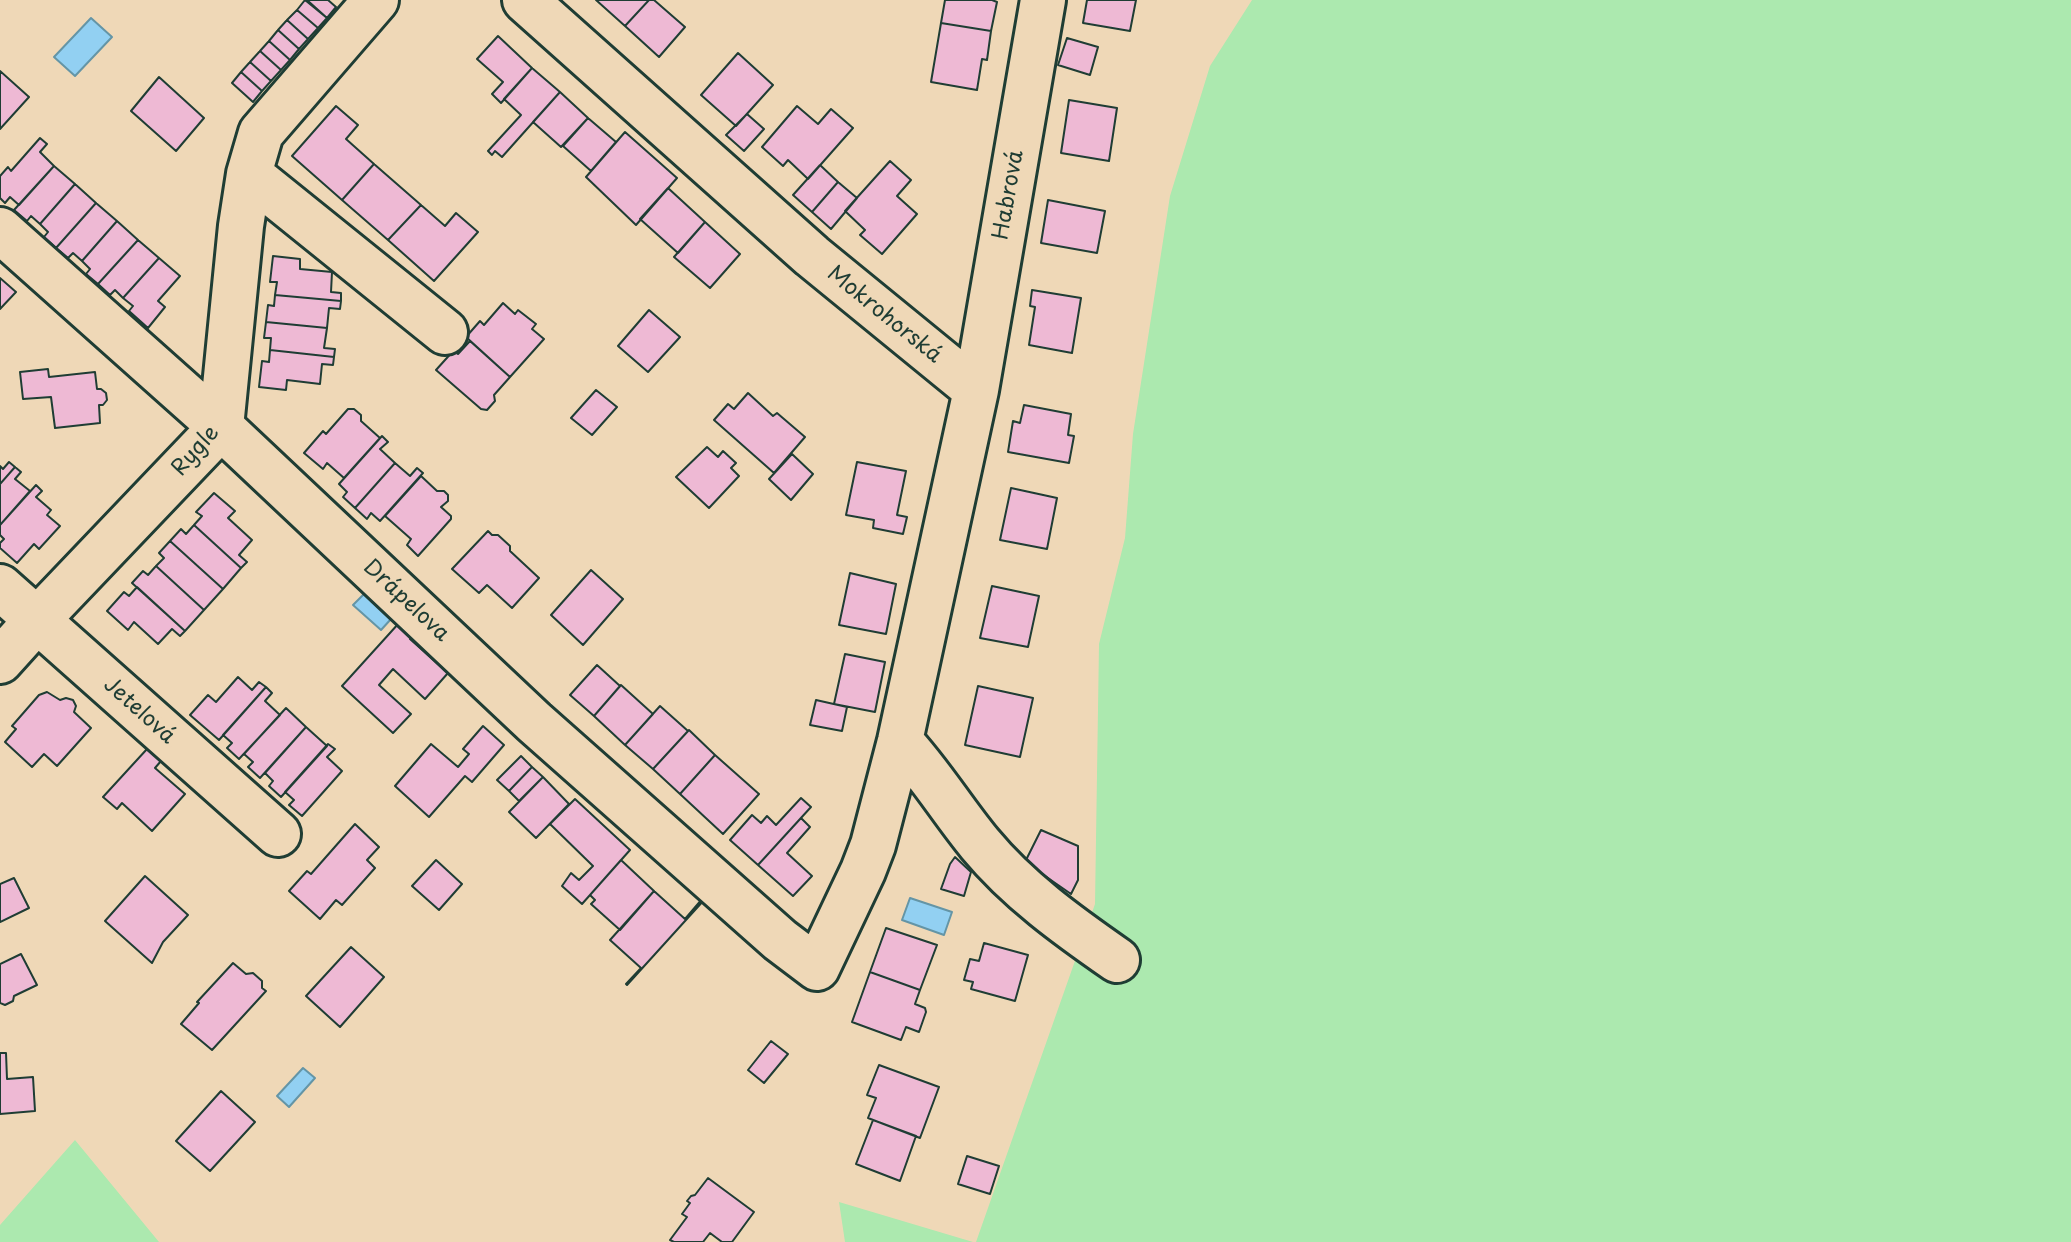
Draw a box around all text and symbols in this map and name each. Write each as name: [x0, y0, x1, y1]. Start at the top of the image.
street label: Habrová: [988, 148, 1030, 242]
street label: Mokrohorská: [821, 261, 947, 369]
street label: Rygle: [167, 420, 225, 482]
street label: Drápelova: [357, 554, 455, 648]
street label: Jetelová: [98, 672, 180, 750]

